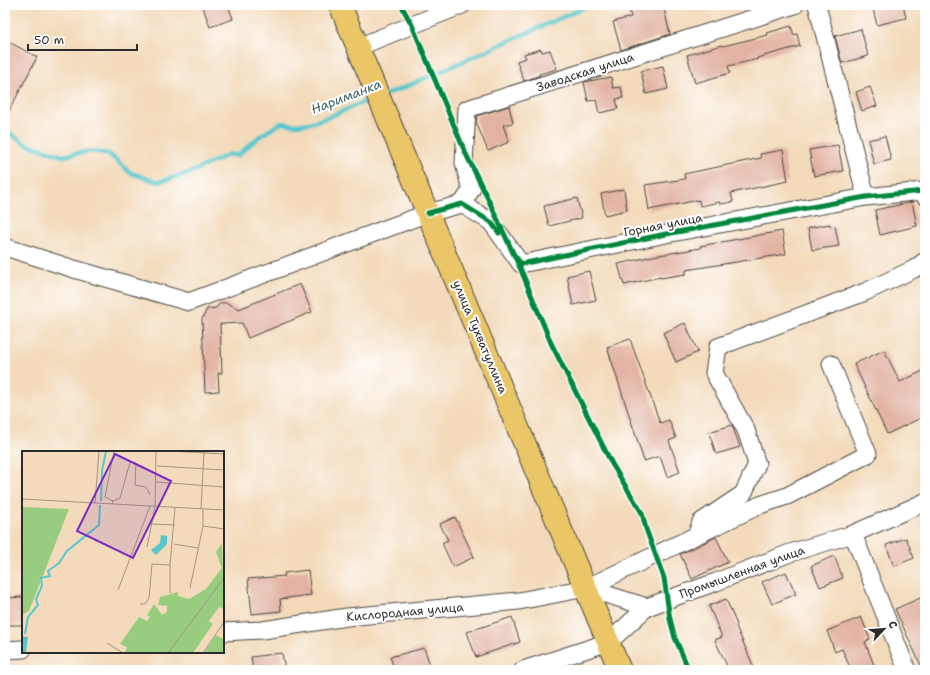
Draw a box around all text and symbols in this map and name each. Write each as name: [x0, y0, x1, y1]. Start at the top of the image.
scale bar: [28, 26, 137, 52]
text: 50 m: [34, 32, 64, 48]
street label: Заводская улица: [534, 49, 636, 95]
water label: Нариманка: [309, 75, 384, 118]
street label: Горная улица: [622, 209, 704, 241]
street label: улица Тухватуллина: [449, 278, 511, 397]
inset map: [22, 451, 224, 653]
street label: Промышленная улица: [677, 542, 807, 602]
street label: Кислородная улица: [346, 599, 465, 625]
north arrow: [864, 609, 904, 649]
text: С: [884, 619, 901, 631]

